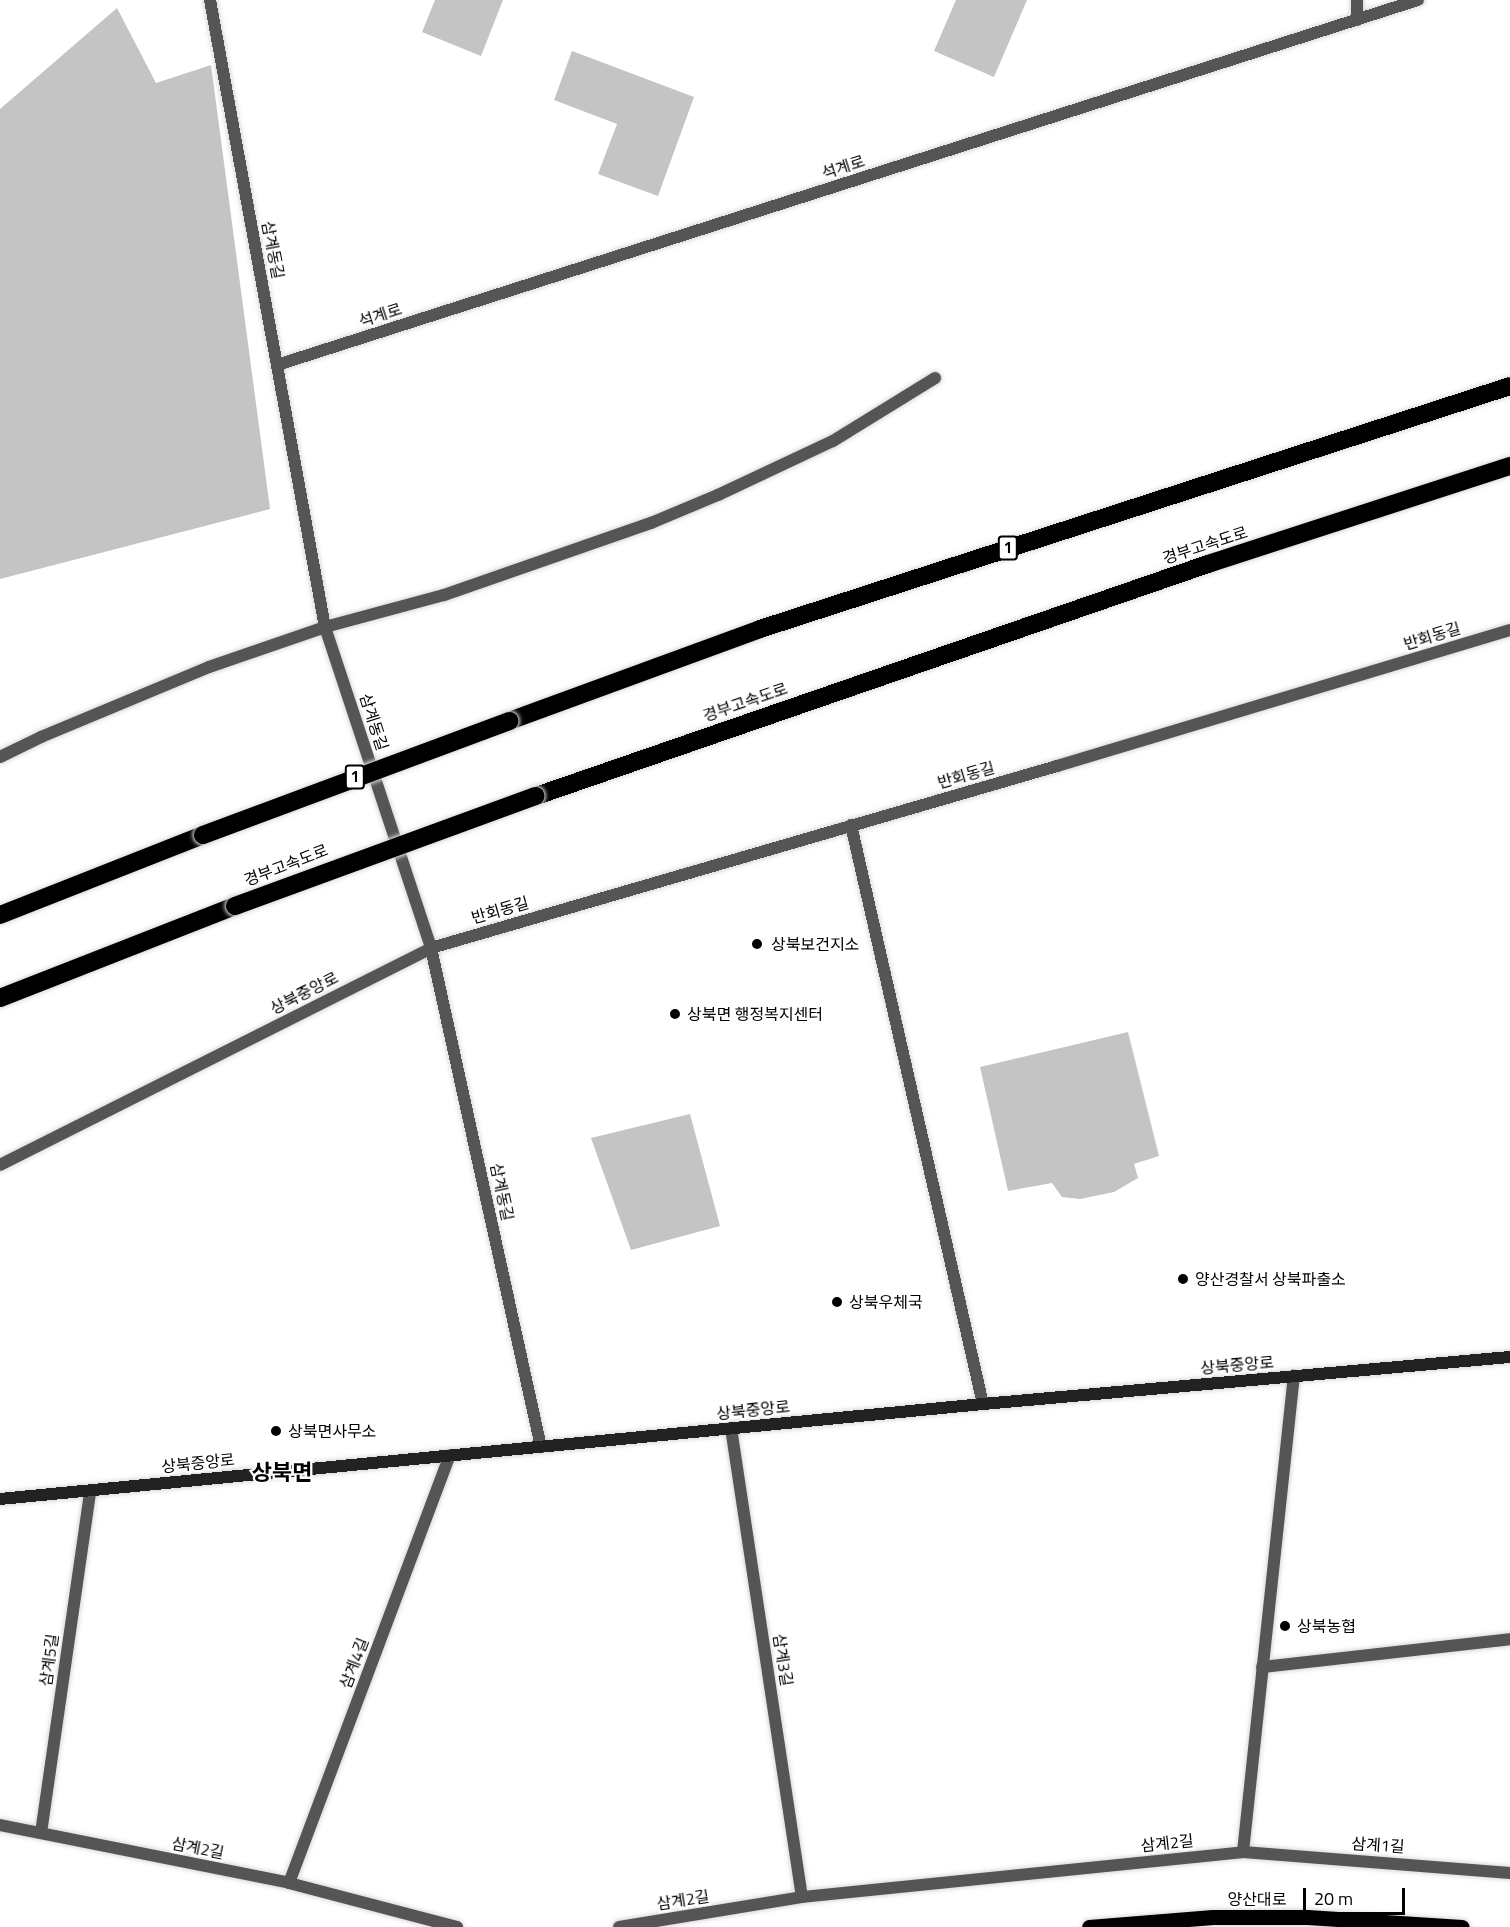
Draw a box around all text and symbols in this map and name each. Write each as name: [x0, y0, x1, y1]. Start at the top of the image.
street label: 석계로: [819, 151, 867, 183]
street label: 삼계동길: [258, 219, 288, 281]
street label: 석계로: [356, 299, 404, 331]
street label: 경부고속도로: [1160, 522, 1250, 568]
road number: 1: [998, 536, 1018, 560]
street label: 반회동길: [1401, 618, 1463, 654]
street label: 경부고속도로: [700, 679, 790, 725]
street label: 삼계동길: [356, 691, 392, 753]
street label: 반회동길: [935, 758, 997, 792]
road number: 1: [344, 765, 366, 789]
street label: 경부고속도로: [241, 840, 331, 890]
street label: 반회동길: [469, 893, 531, 927]
place label: 상북보건지소: [771, 934, 859, 954]
marker: 상북보건지소: [748, 935, 766, 953]
street label: 상북중앙로: [267, 968, 341, 1018]
place label: 상북면 행정복지센터: [687, 1004, 823, 1024]
marker: 상북면 행정복지센터: [668, 1007, 682, 1021]
street label: 삼계동길: [486, 1161, 518, 1223]
place label: 양산경찰서 상북파출소: [1195, 1269, 1346, 1289]
marker: 양산경찰서 상북파출소: [1176, 1272, 1190, 1286]
place label: 상북우체국: [849, 1292, 923, 1312]
marker: 상북우체국: [830, 1295, 844, 1309]
street label: 상북중앙로: [1200, 1352, 1274, 1378]
street label: 상북중앙로: [715, 1397, 791, 1423]
place label: 상북면사무소: [288, 1421, 376, 1441]
marker: 상북면사무소: [269, 1424, 283, 1438]
street label: 상북중앙로: [160, 1450, 236, 1476]
district label: 상북면: [252, 1460, 312, 1486]
place label: 상북농협: [1297, 1616, 1356, 1636]
marker: 상북농협: [1278, 1619, 1292, 1633]
street label: 삼계5길: [36, 1632, 62, 1688]
street label: 삼계3길: [769, 1632, 797, 1688]
street label: 삼계4길: [336, 1635, 372, 1691]
street label: 삼계2길: [1140, 1831, 1194, 1855]
street label: 삼계2길: [170, 1834, 226, 1862]
street label: 삼계1길: [1351, 1834, 1405, 1856]
scale bar: [1306, 1876, 1408, 1914]
text: 20 m: [1314, 1885, 1353, 1912]
street label: 삼계2길: [655, 1886, 711, 1914]
street label: 양산대로: [1228, 1889, 1286, 1909]

